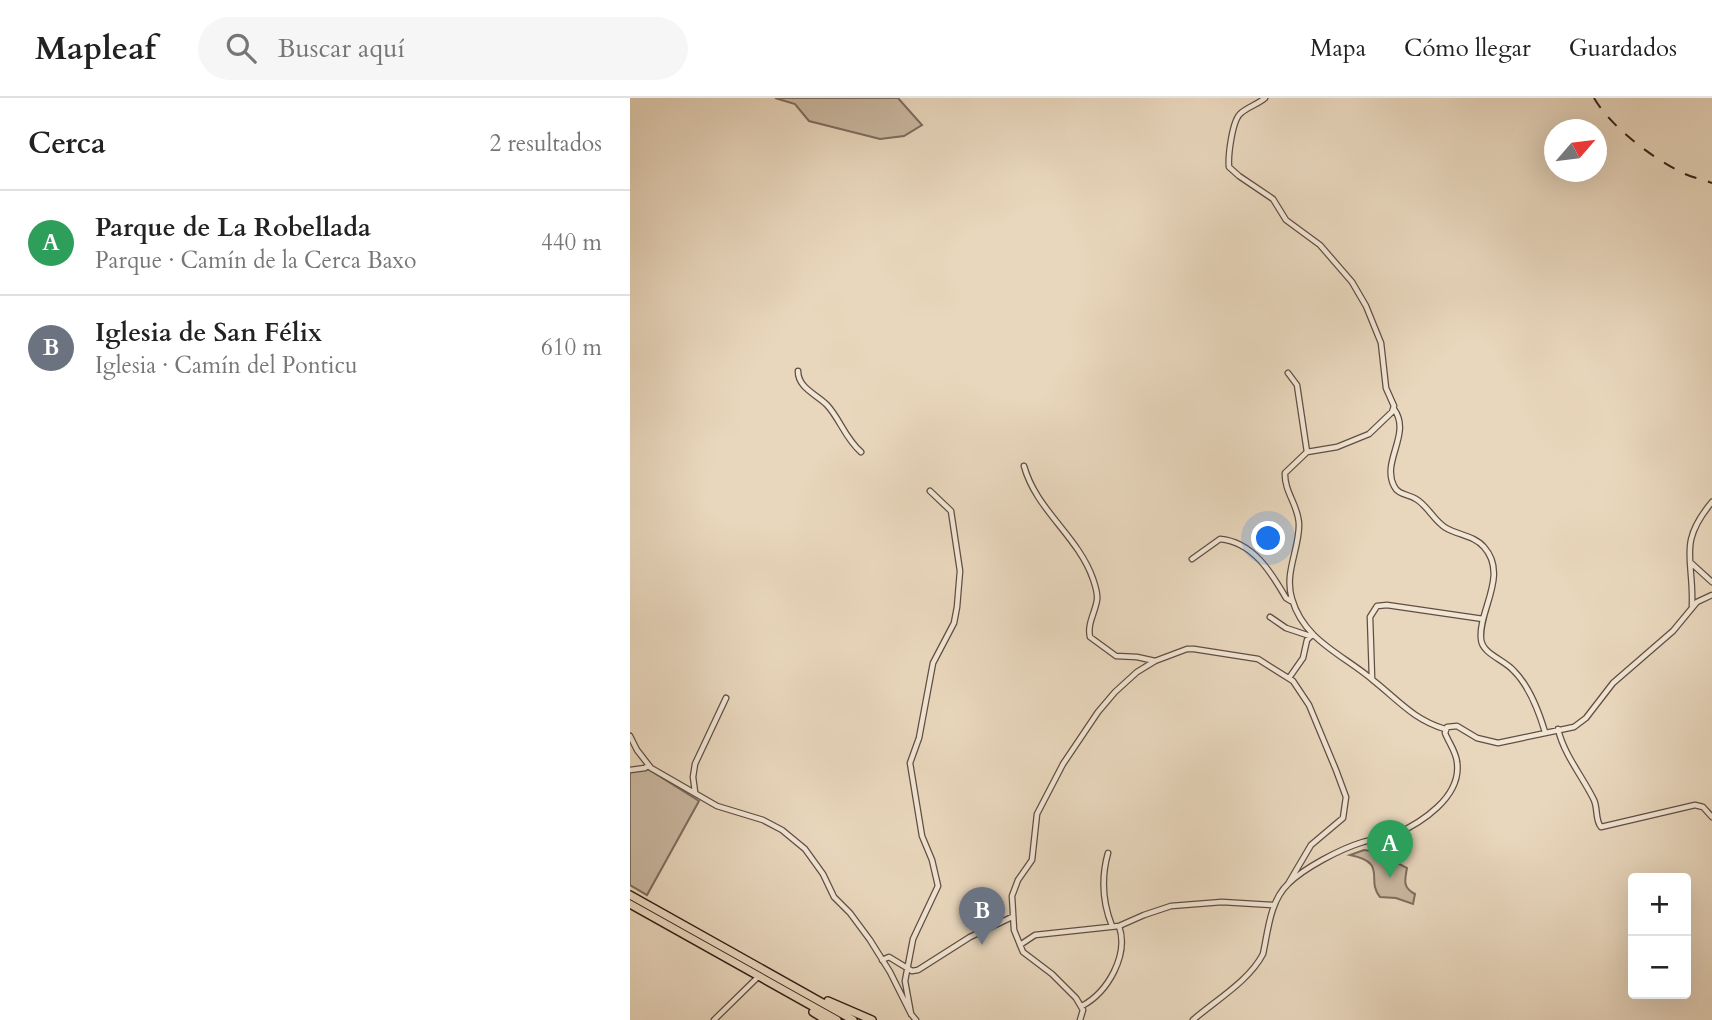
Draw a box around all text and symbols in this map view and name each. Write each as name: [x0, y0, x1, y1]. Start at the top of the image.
search box: [198, 17, 688, 80]
text: Mapleaf: [35, 26, 156, 71]
icon: search: [222, 29, 260, 67]
text: Buscar aquí: [278, 31, 405, 66]
text: Mapa: [1310, 32, 1366, 65]
text: Cómo llegar: [1404, 32, 1531, 65]
text: Guardados: [1569, 32, 1677, 65]
north arrow: [1544, 119, 1607, 182]
text: Cerca: [28, 123, 106, 164]
text: 2 resultados: [489, 128, 602, 159]
text: Parque de La Robellada: [95, 210, 371, 245]
text: A: [42, 227, 60, 258]
text: 440 m: [541, 227, 602, 258]
text: Parque · Camín de la Cerca Baxo: [95, 245, 416, 276]
text: Iglesia de San Félix: [95, 315, 322, 350]
text: B: [43, 332, 59, 363]
text: 610 m: [541, 332, 602, 363]
text: Iglesia · Camín del Ponticu: [95, 350, 358, 381]
your location: [1251, 521, 1285, 555]
pin: A: [1367, 820, 1413, 878]
map controls: [1628, 873, 1691, 999]
button: +: [1628, 873, 1691, 936]
pin: B: [959, 887, 1005, 945]
button: −: [1628, 936, 1691, 999]

